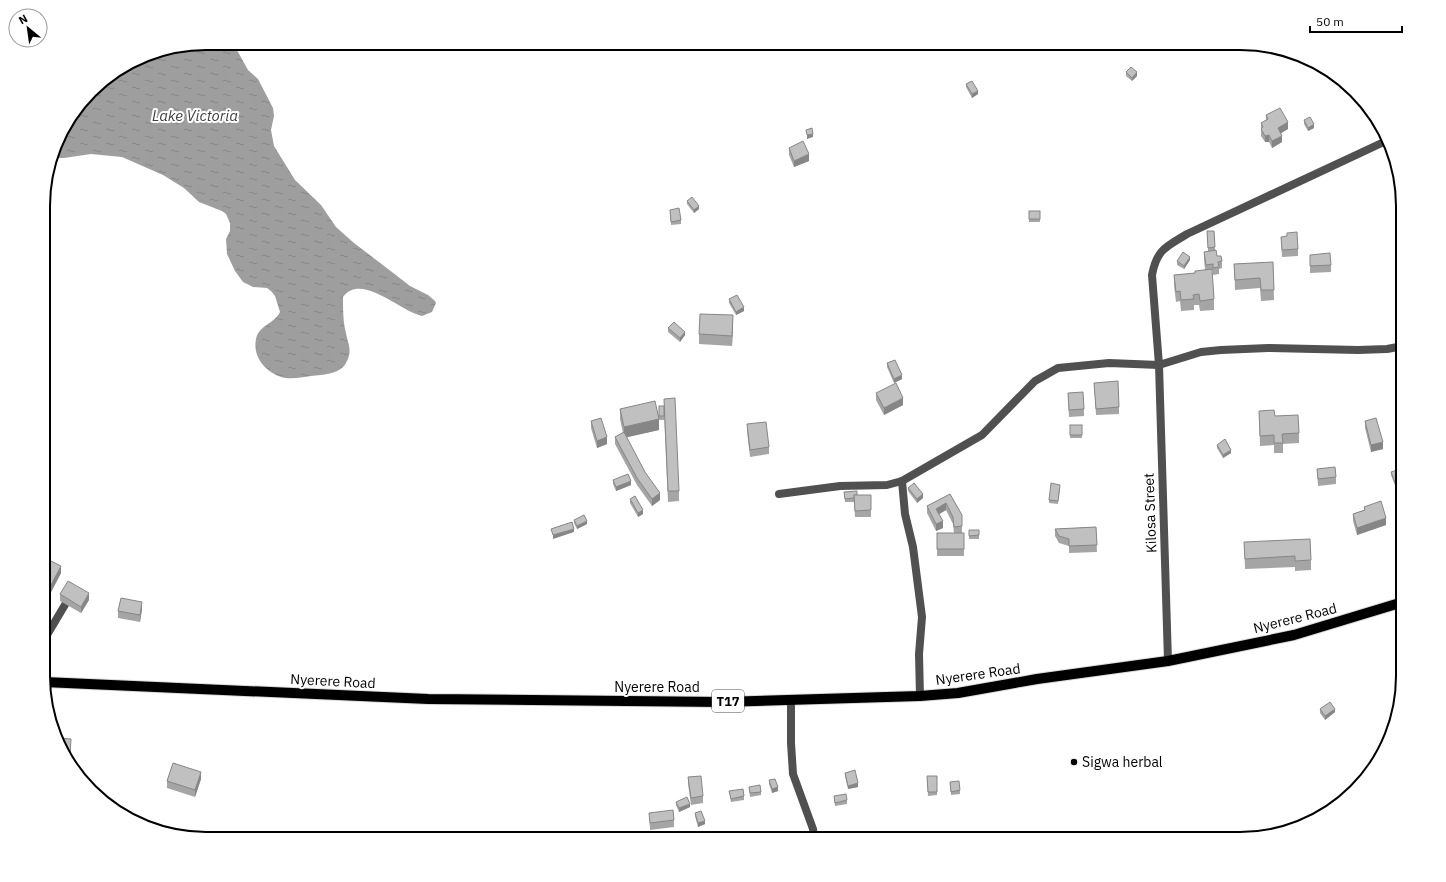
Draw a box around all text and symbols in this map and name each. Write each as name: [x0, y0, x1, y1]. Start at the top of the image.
north arrow: [8, 8, 48, 48]
scale bar: [1310, 8, 1402, 34]
text: N: [16, 11, 30, 27]
text: 50 m: [1316, 14, 1344, 29]
water label: Lake Victoria: [152, 106, 238, 125]
street label: Kilosa Street: [1140, 473, 1160, 553]
street label: Nyerere Road: [1251, 599, 1339, 637]
street label: Nyerere Road: [934, 659, 1022, 689]
street label: Nyerere Road: [290, 670, 376, 692]
street label: Nyerere Road: [614, 678, 700, 696]
road number: T17: [712, 690, 744, 712]
place label: Sigwa herbal: [1082, 753, 1163, 771]
marker: Sigwa herbal: [1069, 757, 1079, 767]

